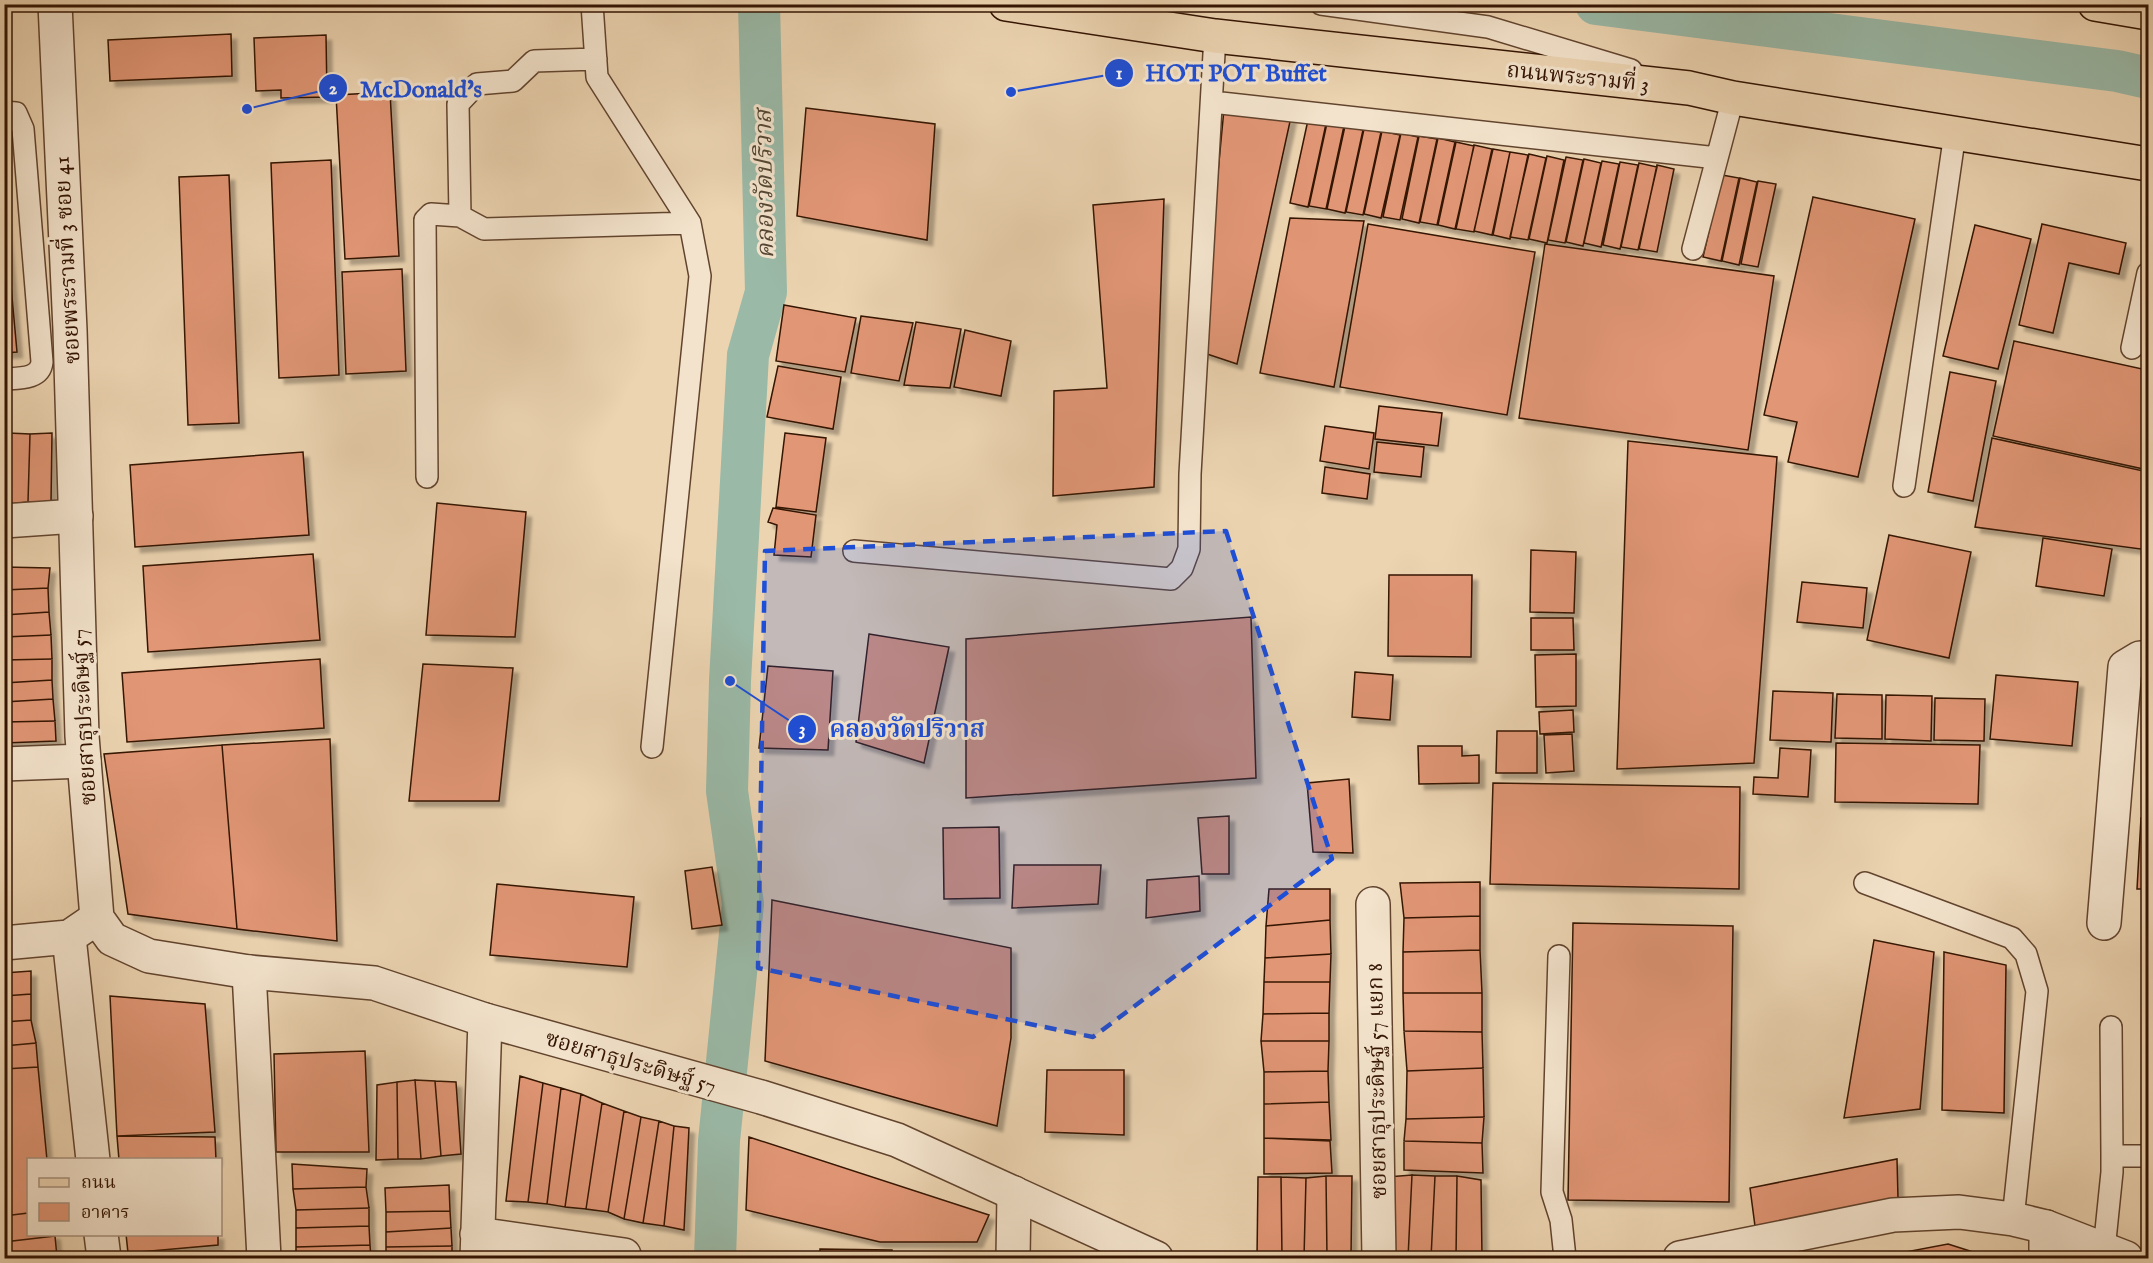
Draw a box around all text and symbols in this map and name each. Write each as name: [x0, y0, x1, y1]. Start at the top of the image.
callout: HOT POT Buffet: [1104, 52, 1339, 94]
street label: ถนนพระรามที่ 3: [1505, 53, 1651, 99]
text: HOT POT Buffet: [1145, 59, 1327, 90]
text: 1: [1116, 63, 1123, 86]
callout: McDonald's: [318, 67, 494, 109]
text: McDonald's: [360, 75, 483, 106]
text: 2: [329, 78, 338, 101]
water label: คลองวัดปริวาส: [749, 106, 782, 259]
street label: ซอยพระรามที่ 3 ซอย 41: [45, 155, 87, 365]
street label: ซอยสาธุประดิษฐ์ 57: [66, 628, 104, 806]
callout: คลองวัดปริวาส: [787, 708, 996, 750]
text: คลองวัดปริวาส: [829, 715, 985, 746]
text: 3: [799, 719, 805, 742]
street label: ซอยสาธุประดิษฐ์ 57 แยก 8: [1362, 963, 1394, 1199]
street label: ซอยสาธุประดิษฐ์ 57: [542, 1025, 719, 1101]
legend: [27, 1158, 222, 1236]
text: ถนน: [81, 1172, 116, 1195]
text: อาคาร: [81, 1202, 130, 1225]

